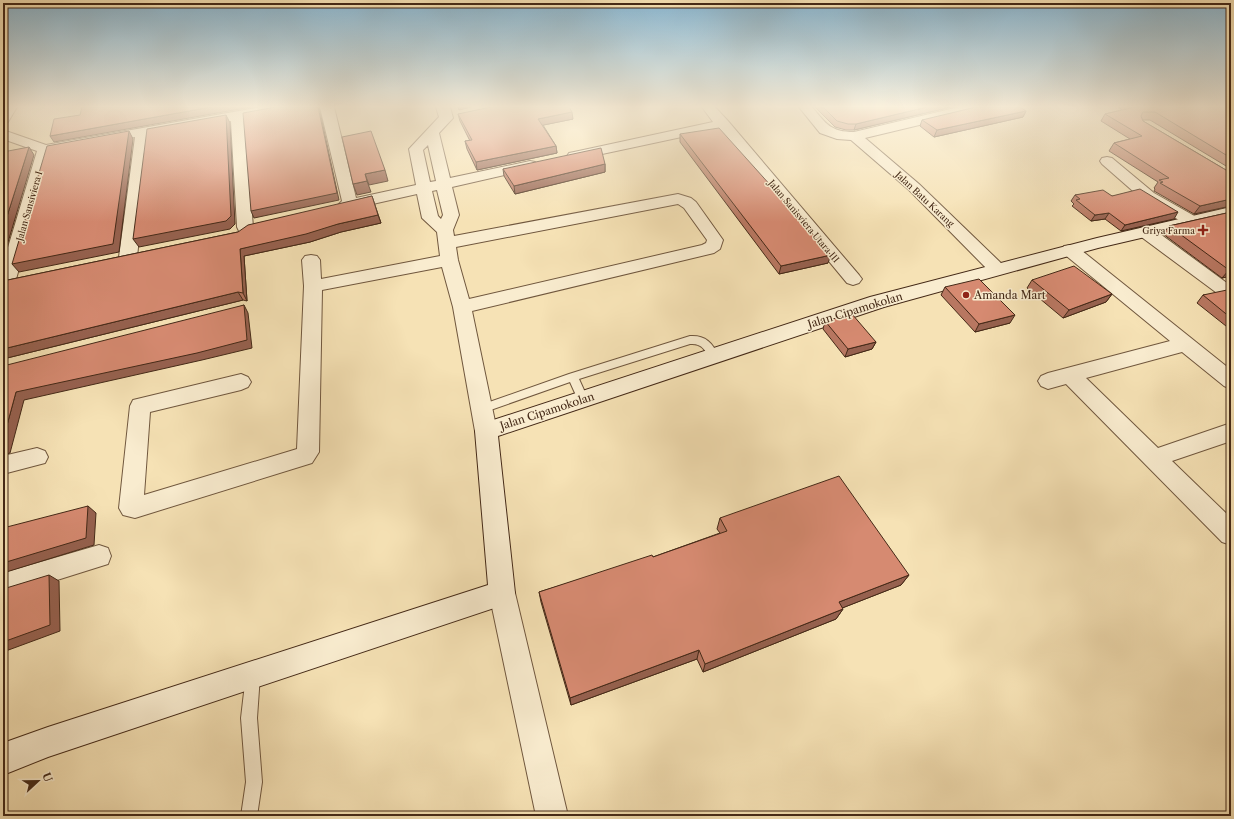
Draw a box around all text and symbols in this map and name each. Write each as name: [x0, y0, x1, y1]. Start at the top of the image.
street label: Jalan Batu Karang: [892, 168, 957, 229]
street label: Jalan Sansiviera I: [13, 170, 44, 244]
street label: Jalan Sanisviera Utara III: [765, 176, 842, 265]
place label: Griya Farma: [1142, 225, 1195, 236]
marker: Griya Farma: [1198, 225, 1208, 235]
place label: Amanda Mart: [973, 288, 1046, 302]
street label: Jalan Cipamokolan: [804, 289, 904, 332]
marker: Amanda Mart: [961, 290, 971, 300]
street label: Jalan Cipamokolan: [496, 389, 596, 433]
north arrow: [18, 761, 58, 801]
text: U: [39, 770, 55, 784]

